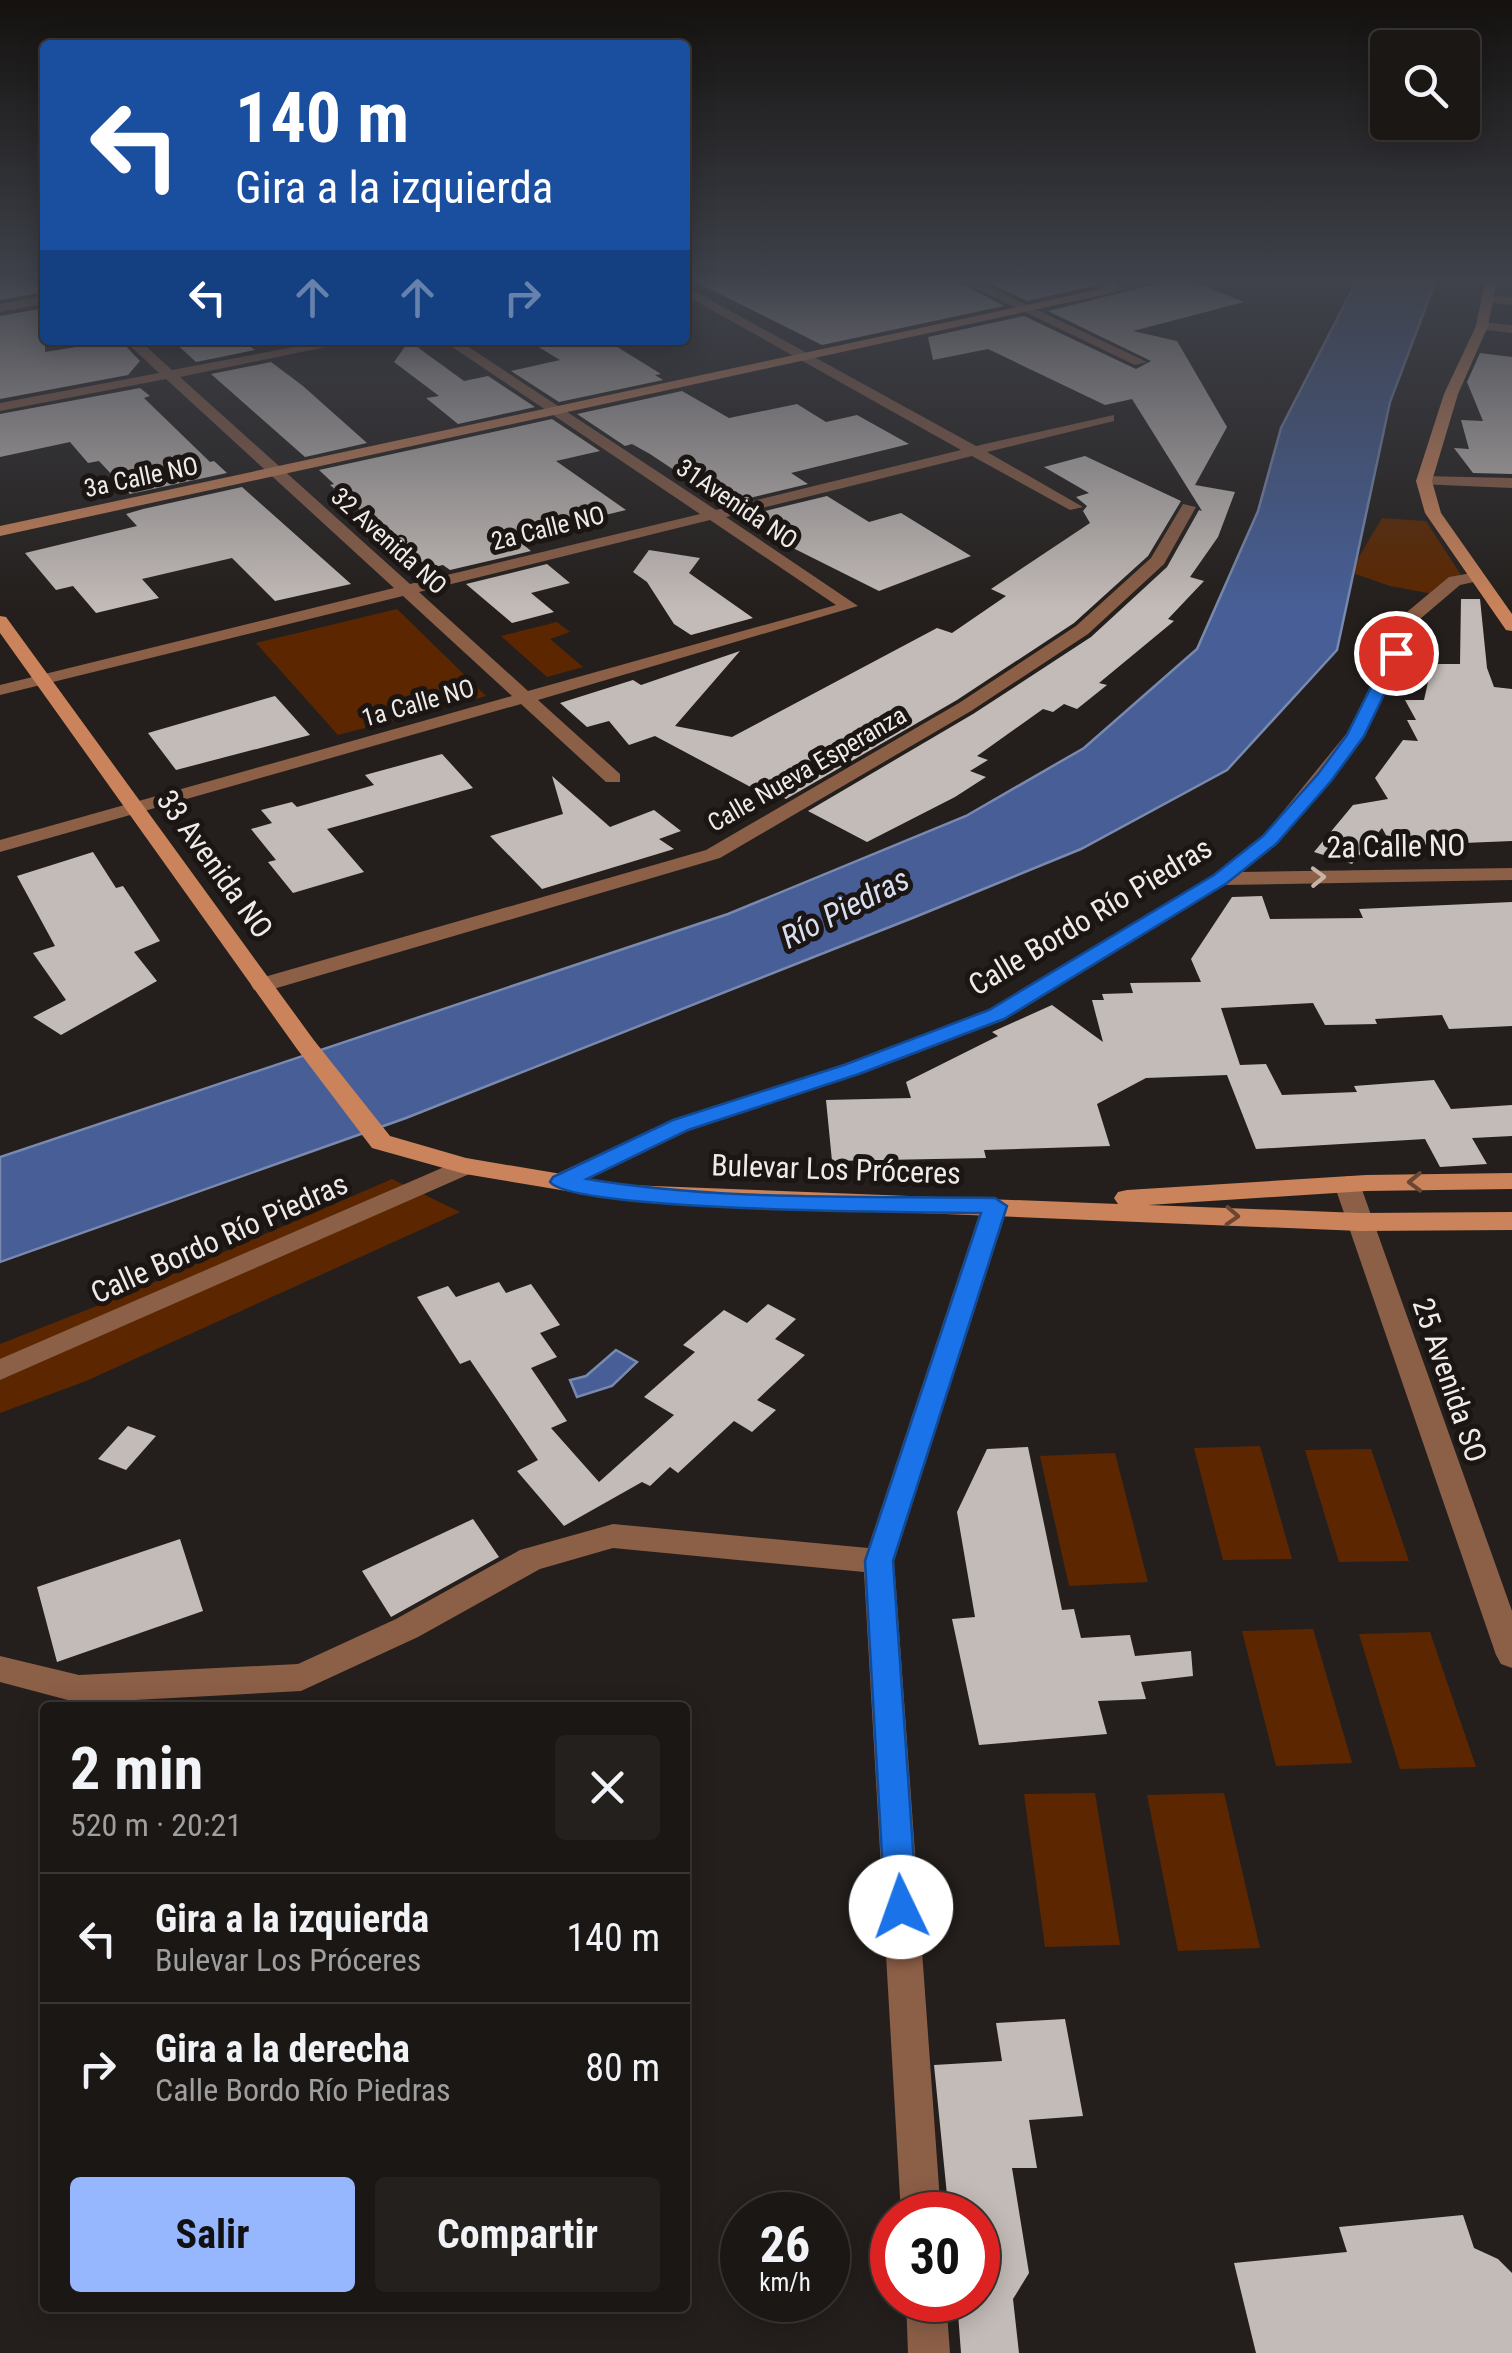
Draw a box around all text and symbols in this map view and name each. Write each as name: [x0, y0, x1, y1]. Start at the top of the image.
map controls: [1370, 30, 1480, 140]
button: search: [1370, 30, 1480, 140]
text: 140 m: [235, 77, 409, 159]
icon: left: [70, 80, 200, 210]
text: Gira a la izquierda: [235, 161, 553, 214]
icon: left: [180, 270, 235, 325]
icon: ahead: [285, 270, 340, 325]
icon: ahead: [390, 270, 445, 325]
icon: right: [495, 270, 550, 325]
street label: 3a Calle NO: [81, 451, 201, 503]
street label: 31Avenida NO: [671, 453, 803, 555]
street label: 32 Avenida NO: [325, 482, 453, 600]
street label: 2a Calle NO: [488, 500, 608, 556]
pin: [1354, 611, 1439, 696]
icon: arrive: [1369, 626, 1424, 681]
street label: 1a Calle NO: [358, 673, 478, 733]
street label: Calle Nueva Esperanza: [703, 700, 911, 838]
street label: 33 Avenida NO: [150, 783, 280, 945]
street label: 2a Calle NO: [1326, 827, 1466, 865]
street label: Calle Bordo Río Piedras: [962, 830, 1218, 1002]
water label: Río Piedras: [775, 860, 915, 956]
one-way arrow: [1311, 867, 1327, 888]
street label: Bulevar Los Próceres: [711, 1147, 961, 1191]
street label: Calle Bordo Río Piedras: [85, 1166, 353, 1310]
one-way arrow: [1406, 1172, 1422, 1193]
one-way arrow: [1225, 1205, 1241, 1226]
street label: 25 Avenida SO: [1406, 1293, 1494, 1467]
text: 2 min: [70, 1733, 203, 1804]
button: close: [555, 1735, 660, 1840]
text: 520 m · 20:21: [70, 1806, 242, 1844]
position arrow: [849, 1855, 953, 1959]
text: Gira a la izquierda: [155, 1897, 429, 1941]
icon: left: [70, 1911, 125, 1966]
text: 140 m: [566, 1916, 660, 1960]
text: Bulevar Los Próceres: [155, 1941, 421, 1979]
text: Gira a la derecha: [155, 2027, 410, 2071]
icon: right: [70, 2041, 125, 2096]
text: 80 m: [585, 2046, 660, 2090]
text: Calle Bordo Río Piedras: [155, 2071, 451, 2109]
button: Salir: [70, 2177, 355, 2292]
button: Compartir: [375, 2177, 660, 2292]
speed limit sign: 30: [870, 2192, 1000, 2322]
text: 26: [760, 2216, 810, 2274]
text: km/h: [759, 2268, 811, 2297]

